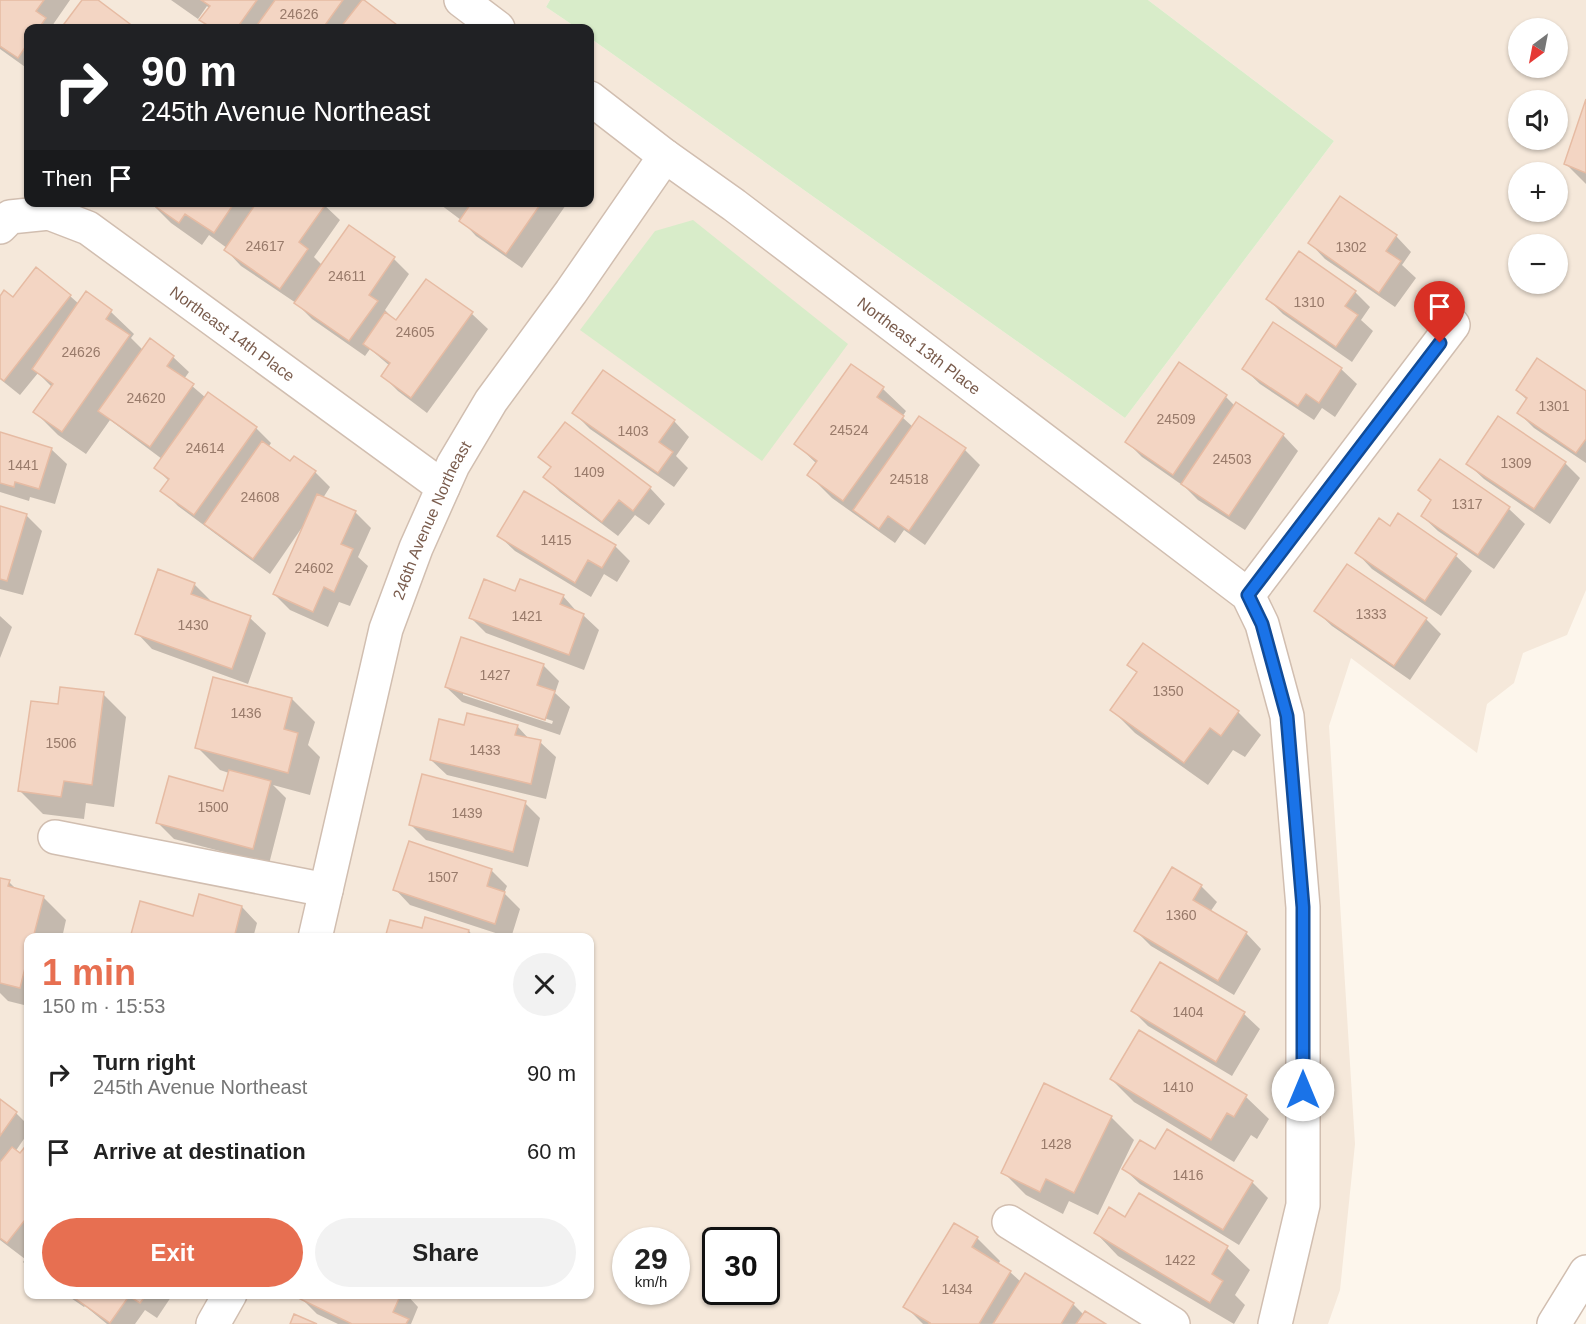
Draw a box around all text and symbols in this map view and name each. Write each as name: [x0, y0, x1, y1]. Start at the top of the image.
house number: 24626: [280, 6, 319, 22]
north arrow: [1508, 18, 1568, 78]
map controls: [1508, 18, 1568, 294]
icon: right: [42, 48, 120, 126]
text: 90 m: [141, 48, 237, 95]
button: sound: [1508, 90, 1568, 150]
text: 245th Avenue Northeast: [141, 97, 430, 127]
icon: arrive: [104, 162, 137, 195]
button: +: [1508, 162, 1568, 222]
text: Then: [42, 166, 92, 191]
button: −: [1508, 234, 1568, 294]
house number: 24617: [246, 238, 285, 254]
house number: 1302: [1335, 239, 1367, 255]
house number: 24611: [328, 268, 366, 284]
pin: [1414, 281, 1465, 343]
street label: Northeast 14th Place: [167, 283, 298, 385]
icon: arrive: [1423, 290, 1456, 323]
street label: Northeast 13th Place: [854, 294, 984, 398]
house number: 1310: [1293, 294, 1325, 310]
house number: 24605: [396, 324, 435, 340]
house number: 24626: [62, 344, 101, 360]
house number: 24620: [127, 390, 166, 406]
house number: 1301: [1538, 398, 1570, 414]
house number: 24509: [1157, 411, 1196, 427]
house number: 24524: [830, 422, 869, 438]
house number: 1403: [617, 423, 649, 439]
street label: 246th Avenue Northeast: [390, 438, 475, 602]
house number: 24614: [186, 440, 225, 456]
house number: 24503: [1213, 451, 1252, 467]
house number: 1309: [1500, 455, 1532, 471]
house number: 1441: [7, 457, 39, 473]
house number: 1409: [573, 464, 605, 480]
house number: 24518: [890, 471, 929, 487]
house number: 24608: [241, 489, 280, 505]
house number: 1317: [1451, 496, 1483, 512]
house number: 1415: [540, 532, 572, 548]
house number: 24602: [295, 560, 334, 576]
house number: 1333: [1355, 606, 1387, 622]
house number: 1421: [511, 608, 543, 624]
house number: 1430: [177, 617, 209, 633]
house number: 1427: [479, 667, 511, 683]
house number: 1350: [1152, 683, 1184, 699]
house number: 1436: [230, 705, 262, 721]
house number: 1506: [45, 735, 77, 751]
house number: 1433: [469, 742, 501, 758]
house number: 1500: [197, 799, 229, 815]
house number: 1439: [451, 805, 483, 821]
house number: 1507: [427, 869, 459, 885]
house number: 1360: [1165, 907, 1197, 923]
text: 1 min: [42, 952, 136, 993]
button: close: [513, 953, 576, 1016]
text: 150 m · 15:53: [42, 995, 165, 1017]
house number: 1404: [1172, 1004, 1204, 1020]
text: Turn right: [93, 1050, 195, 1075]
icon: right: [42, 1058, 75, 1091]
position arrow: [1271, 1058, 1335, 1122]
text: 90 m: [527, 1061, 576, 1086]
text: 245th Avenue Northeast: [93, 1076, 307, 1098]
house number: 1410: [1162, 1079, 1194, 1095]
icon: arrive: [42, 1136, 75, 1169]
house number: 1428: [1040, 1136, 1072, 1152]
text: Arrive at destination: [93, 1139, 306, 1164]
text: 60 m: [527, 1139, 576, 1164]
house number: 1416: [1172, 1167, 1204, 1183]
button: Exit: [42, 1218, 303, 1287]
button: Share: [315, 1218, 576, 1287]
speed limit sign: 30: [702, 1227, 780, 1305]
text: 29: [634, 1242, 668, 1275]
house number: 1422: [1164, 1252, 1196, 1268]
text: km/h: [635, 1273, 667, 1290]
house number: 1434: [941, 1281, 973, 1297]

